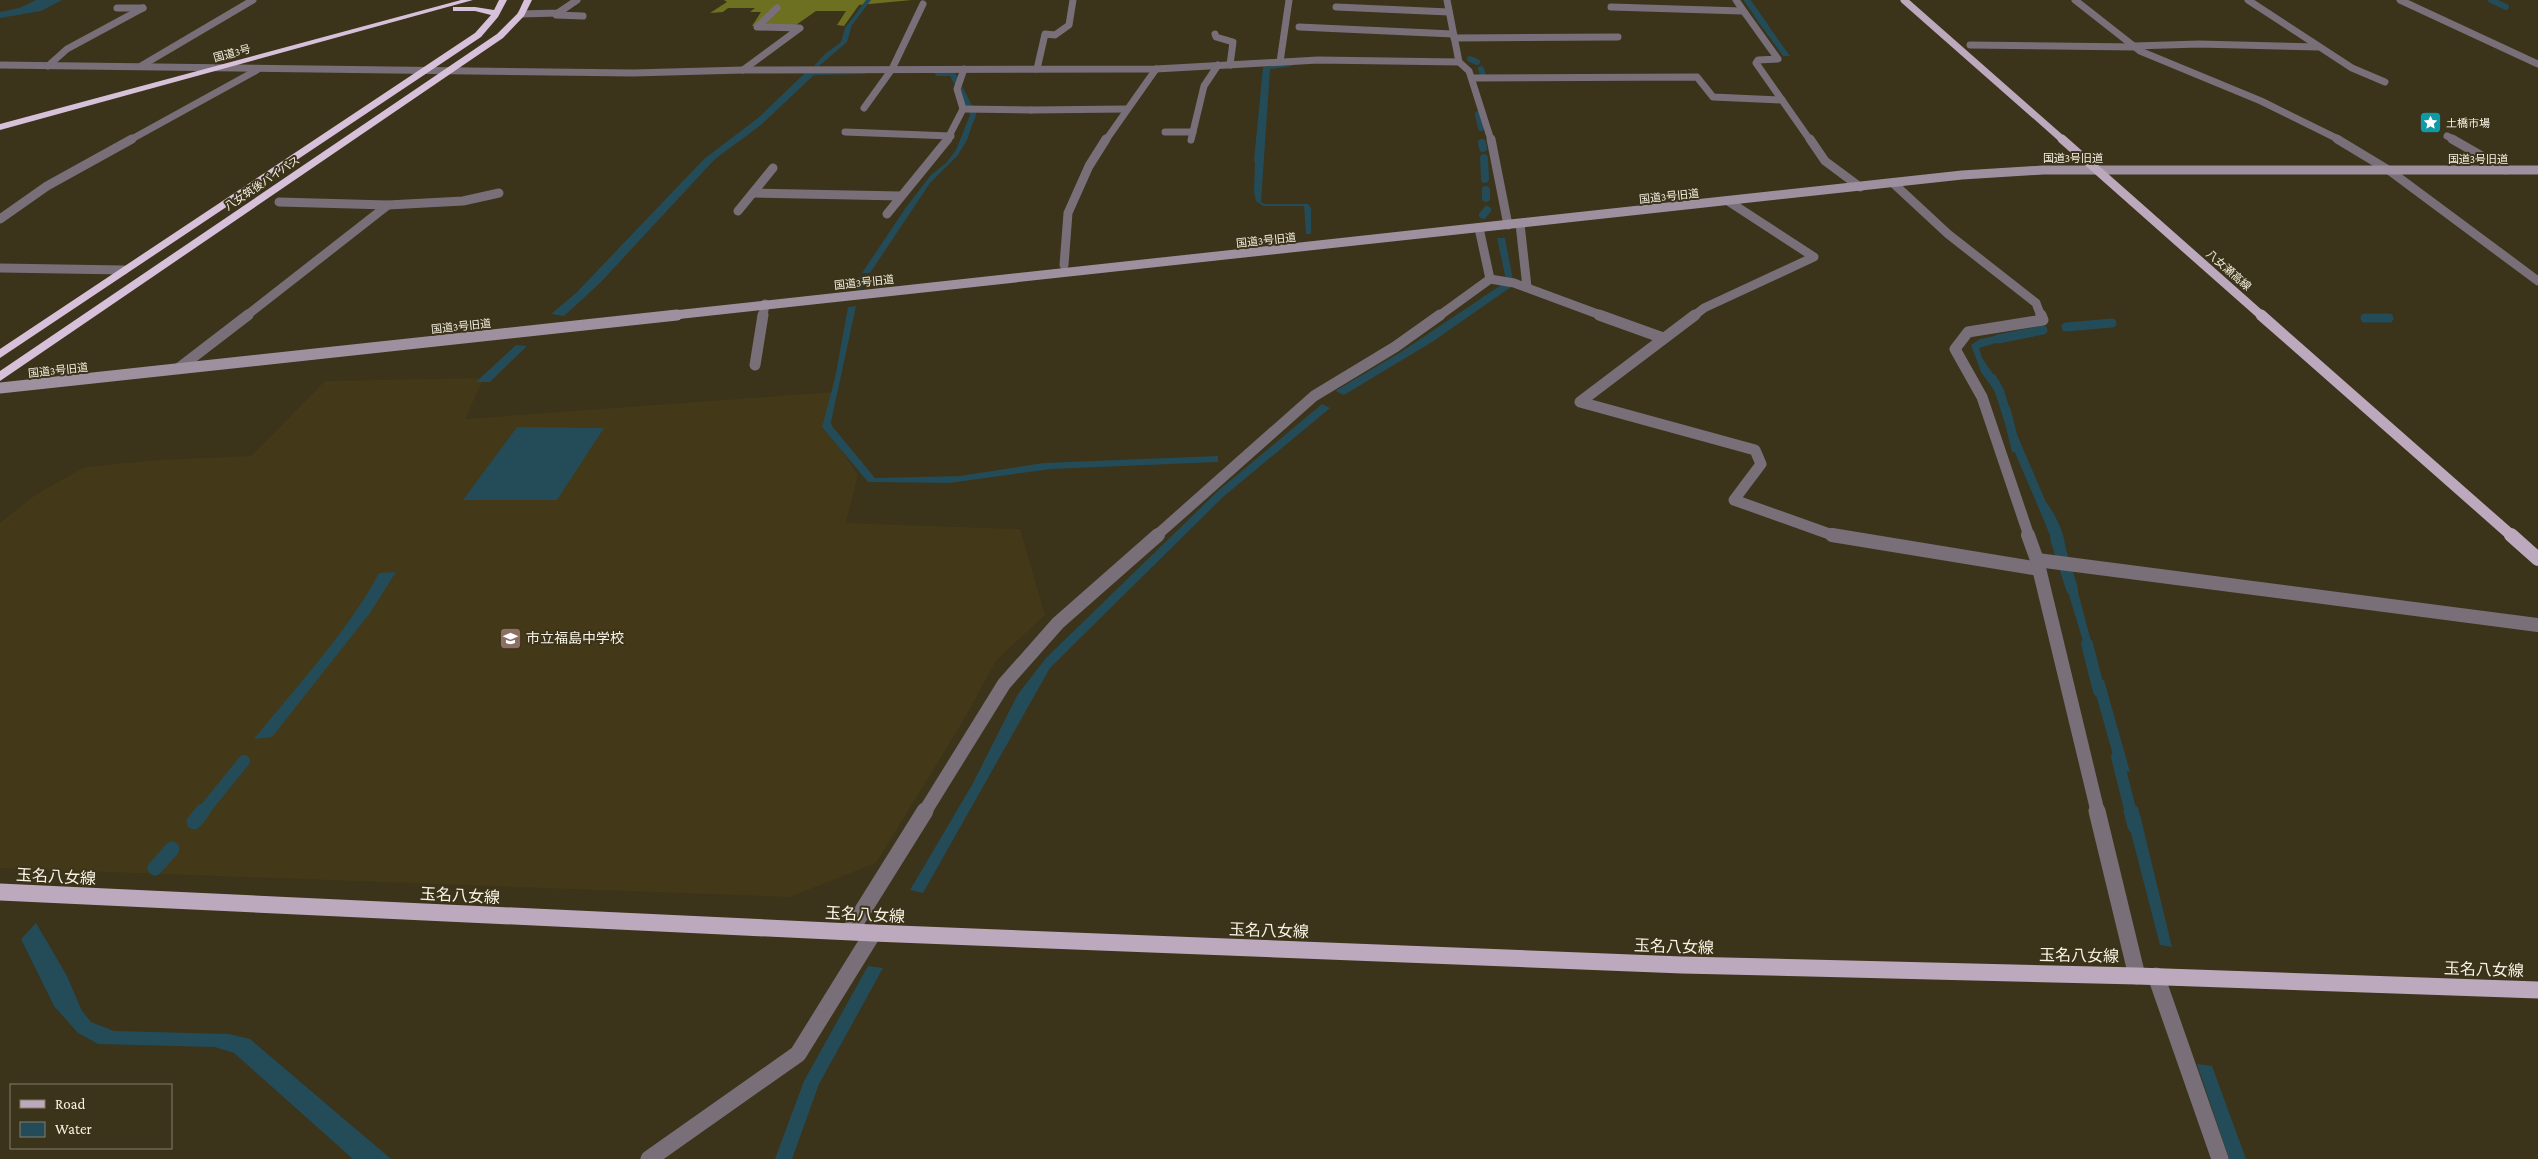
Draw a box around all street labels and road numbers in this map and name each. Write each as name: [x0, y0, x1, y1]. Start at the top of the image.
street label: 国道3号: [212, 42, 252, 64]
street label: 国道3号旧道: [2043, 152, 2103, 164]
street label: 八女筑後バイパス: [222, 153, 302, 213]
street label: 国道3号旧道: [2448, 153, 2508, 165]
street label: 国道3号旧道: [1638, 187, 1700, 205]
street label: 国道3号旧道: [1235, 231, 1297, 249]
street label: 八女瀬高線: [2204, 247, 2254, 293]
street label: 国道3号旧道: [833, 273, 895, 291]
street label: 国道3号旧道: [430, 317, 492, 335]
street label: 国道3号旧道: [27, 361, 89, 379]
street label: 玉名八女線: [16, 866, 96, 887]
street label: 玉名八女線: [420, 885, 500, 906]
street label: 玉名八女線: [825, 904, 905, 925]
street label: 玉名八女線: [1229, 921, 1309, 940]
street label: 玉名八女線: [1634, 937, 1714, 956]
street label: 玉名八女線: [2039, 946, 2119, 965]
street label: 玉名八女線: [2444, 960, 2524, 979]

